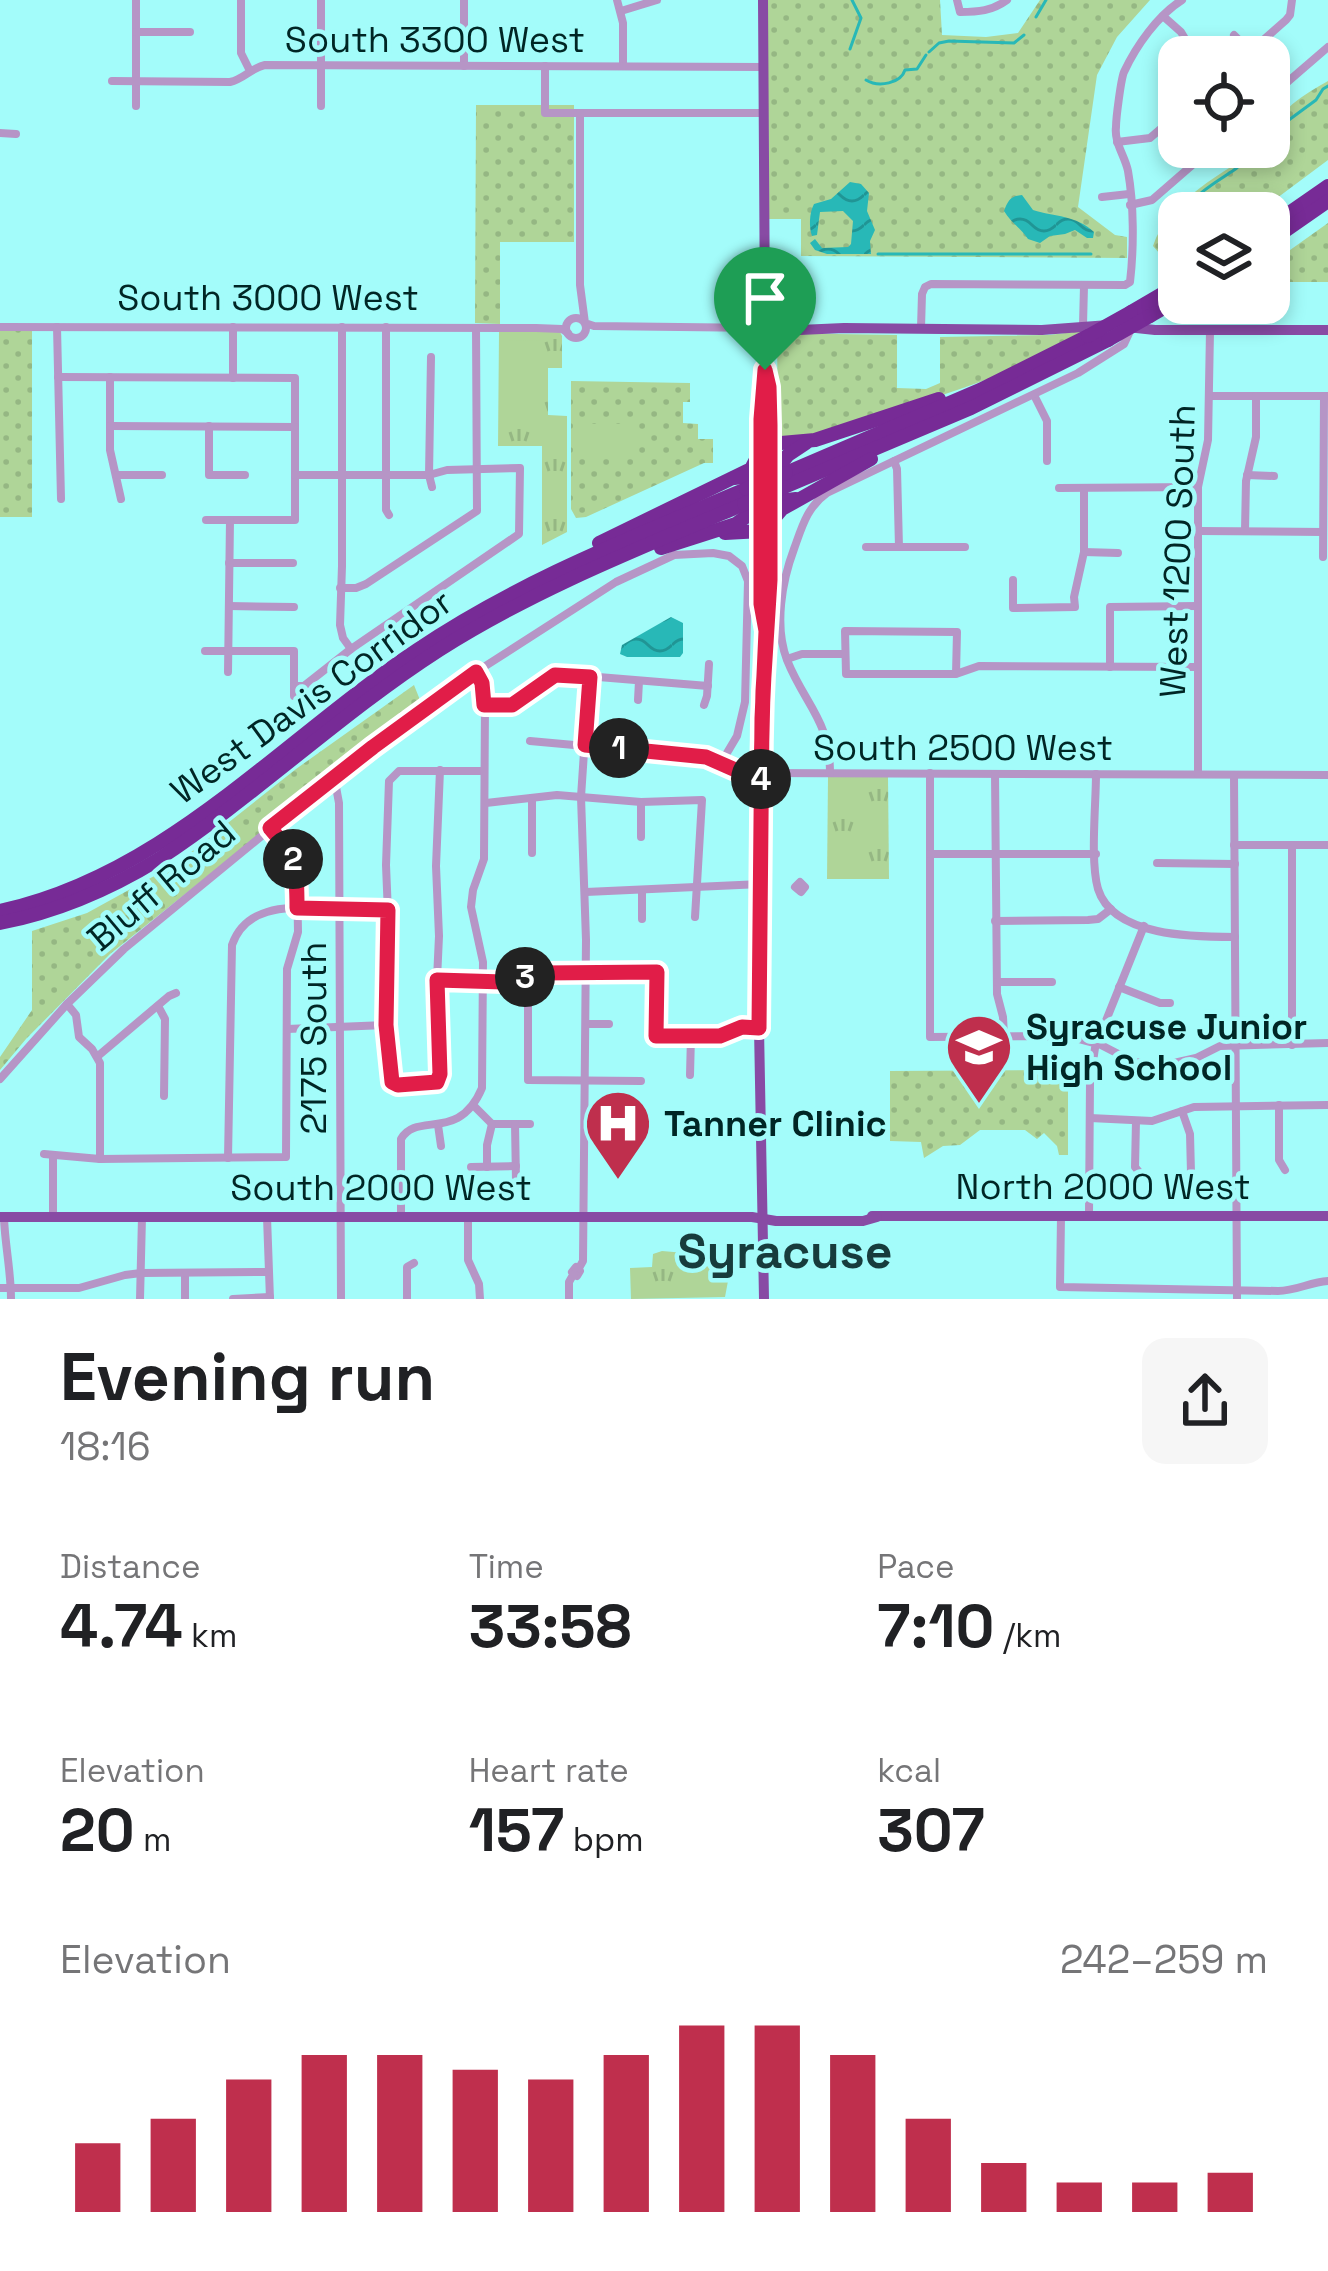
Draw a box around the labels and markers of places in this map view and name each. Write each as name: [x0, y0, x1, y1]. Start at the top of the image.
pin: [714, 247, 816, 370]
pin: 1: [589, 718, 649, 778]
pin: 4: [731, 749, 791, 809]
pin: 2: [263, 829, 323, 889]
pin: 3: [495, 947, 555, 1007]
place label: Syracuse Junior High School: [1026, 1004, 1307, 1091]
school or university icon: Syracuse Junior High School: [944, 1012, 1014, 1106]
hospital icon: Tanner Clinic: [583, 1088, 653, 1182]
place label: Tanner Clinic: [664, 1101, 887, 1147]

